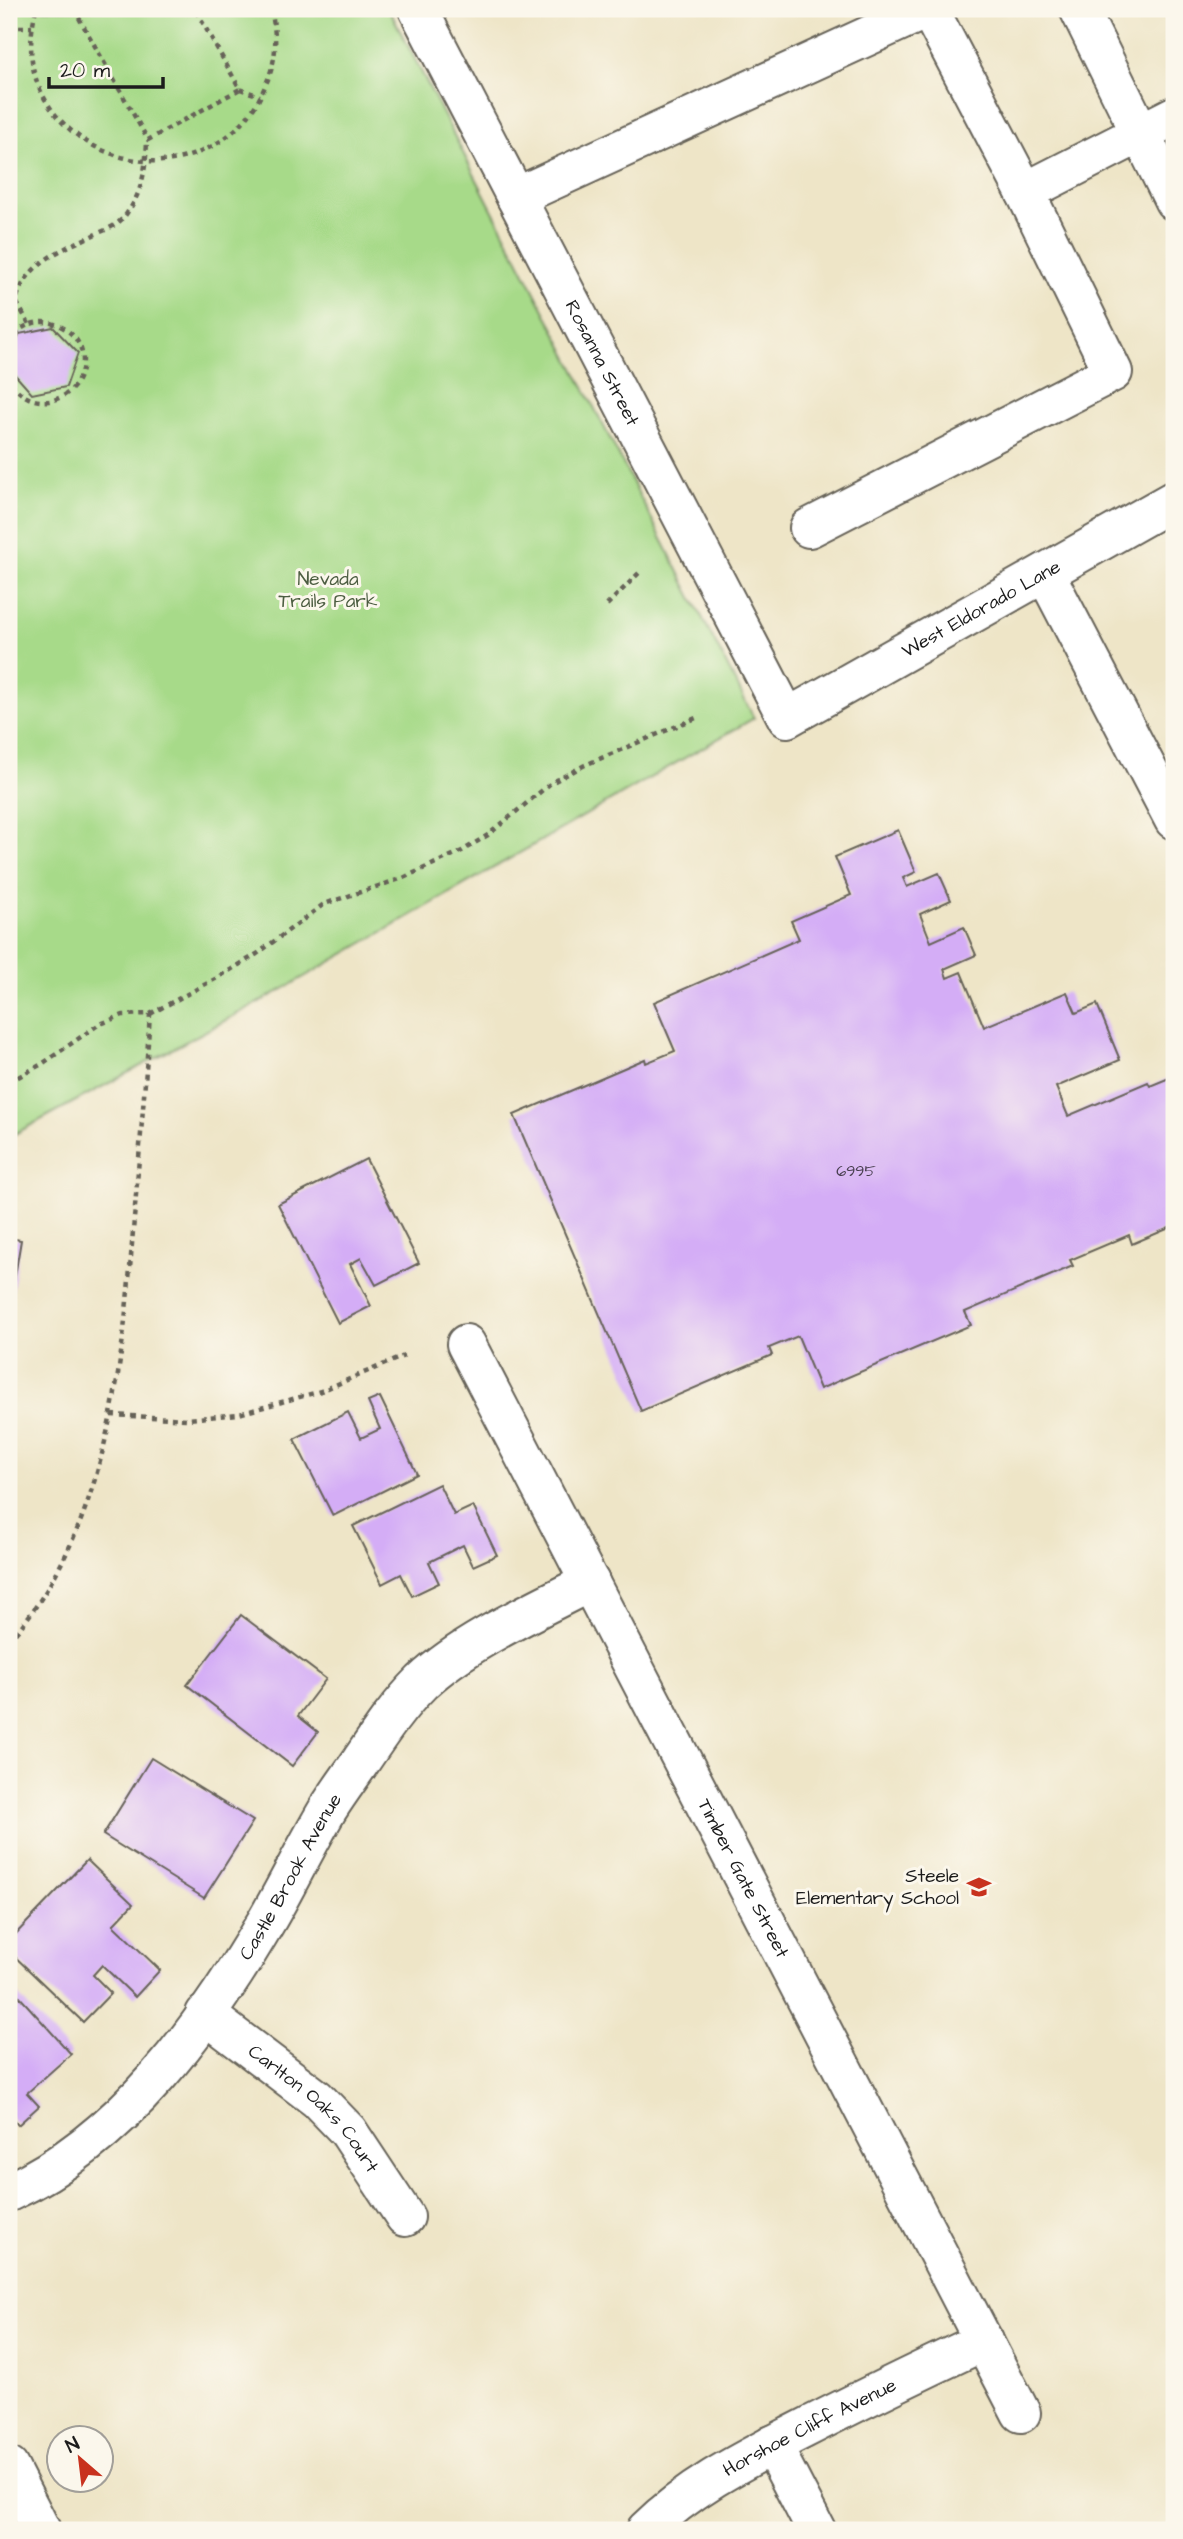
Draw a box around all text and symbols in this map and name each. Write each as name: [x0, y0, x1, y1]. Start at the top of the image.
scale bar: [49, 46, 163, 90]
text: 20 m: [60, 56, 111, 85]
street label: Rosanna Street: [558, 295, 646, 431]
street label: West Eldorado Lane: [897, 553, 1065, 664]
park label: Nevada Trails Park: [279, 566, 378, 615]
house number: 6995: [836, 1160, 876, 1182]
street label: Castle Brook Avenue: [233, 1788, 348, 1965]
street label: Timber Gate Street: [691, 1794, 796, 1963]
place label: Steele Elementary School: [796, 1863, 959, 1913]
school or university icon: Steele Elementary School: [965, 1873, 993, 1901]
street label: Carlton Oaks Court: [243, 2038, 386, 2178]
street label: Horshoe Cliff Avenue: [718, 2371, 901, 2483]
north arrow: [46, 2424, 116, 2494]
text: N: [61, 2431, 84, 2460]

